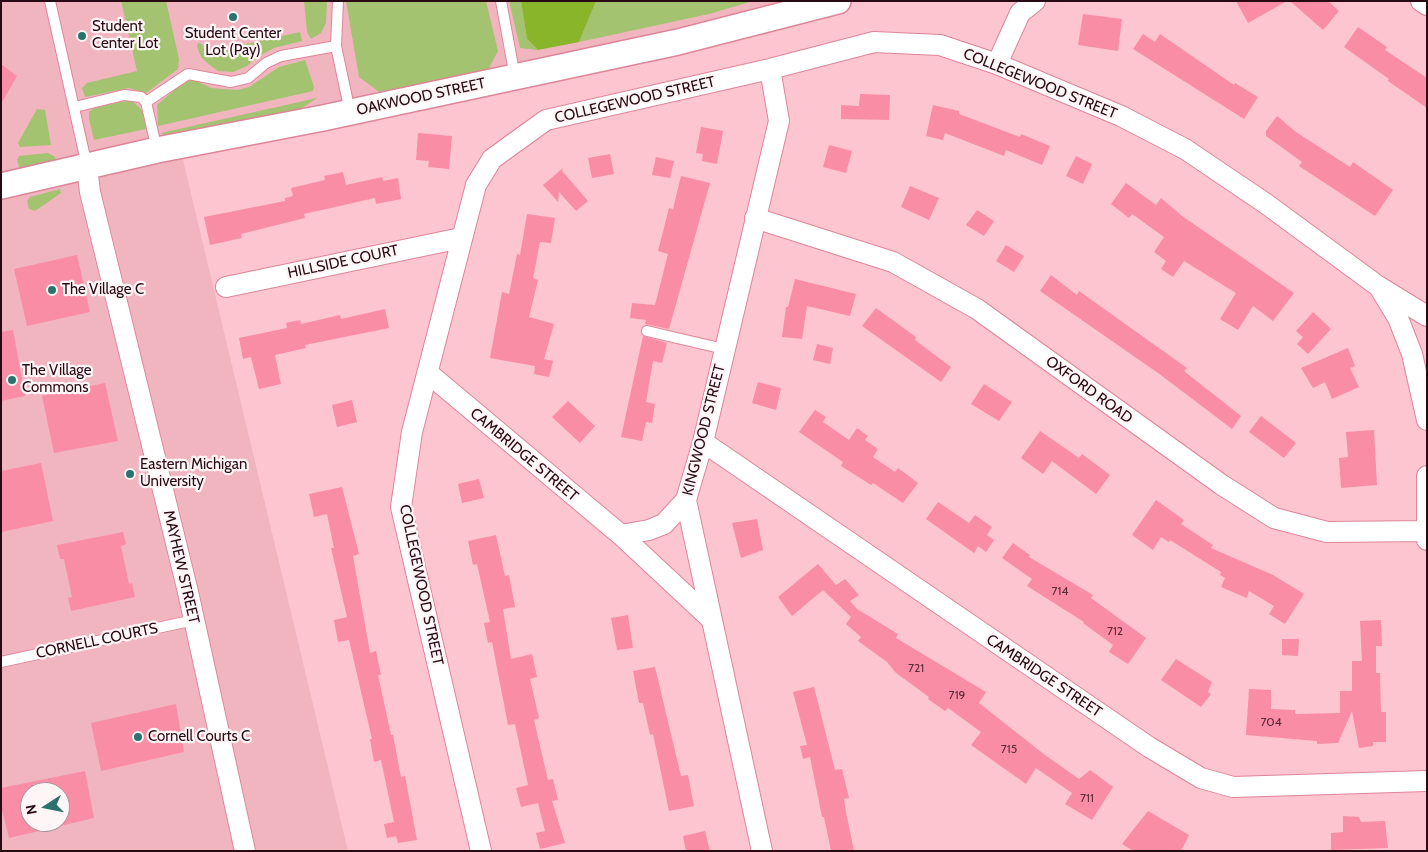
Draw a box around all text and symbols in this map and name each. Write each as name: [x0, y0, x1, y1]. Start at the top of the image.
marker: Student Center Lot (Pay): [227, 11, 239, 23]
place label: Student Center Lot: [92, 18, 158, 53]
place label: Student Center Lot (Pay): [185, 25, 281, 60]
marker: Student Center Lot: [76, 30, 88, 42]
street label: COLLEGEWOOD STREET: [961, 45, 1119, 123]
street label: COLLEGEWOOD STREET: [553, 73, 717, 127]
street label: OAKWOOD STREET: [355, 75, 487, 119]
street label: HILLSIDE COURT: [286, 241, 400, 283]
place label: The Village C: [62, 281, 144, 299]
marker: The Village C: [46, 284, 58, 296]
street label: OXFORD ROAD: [1042, 352, 1136, 428]
place label: The Village Commons: [22, 362, 92, 397]
street label: KINGWOOD STREET: [679, 362, 729, 498]
marker: The Village Commons: [6, 374, 18, 386]
street label: CAMBRIDGE STREET: [466, 405, 582, 505]
place label: Eastern Michigan University: [140, 456, 247, 491]
marker: Eastern Michigan University: [124, 468, 136, 480]
street label: COLLEGEWOOD STREET: [395, 503, 447, 667]
street label: MAYHEW STREET: [159, 509, 203, 625]
house number: 714: [1052, 584, 1068, 598]
street label: CORNELL COURTS: [35, 619, 159, 663]
house number: 712: [1107, 624, 1123, 638]
street label: CAMBRIDGE STREET: [983, 631, 1105, 721]
house number: 721: [908, 661, 924, 675]
house number: 719: [949, 688, 965, 702]
house number: 704: [1260, 715, 1282, 729]
place label: Cornell Courts C: [148, 728, 250, 746]
marker: Cornell Courts C: [132, 731, 144, 743]
house number: 715: [1001, 742, 1017, 756]
north arrow: [20, 782, 70, 832]
house number: 711: [1080, 791, 1094, 805]
text: N: [21, 803, 41, 816]

